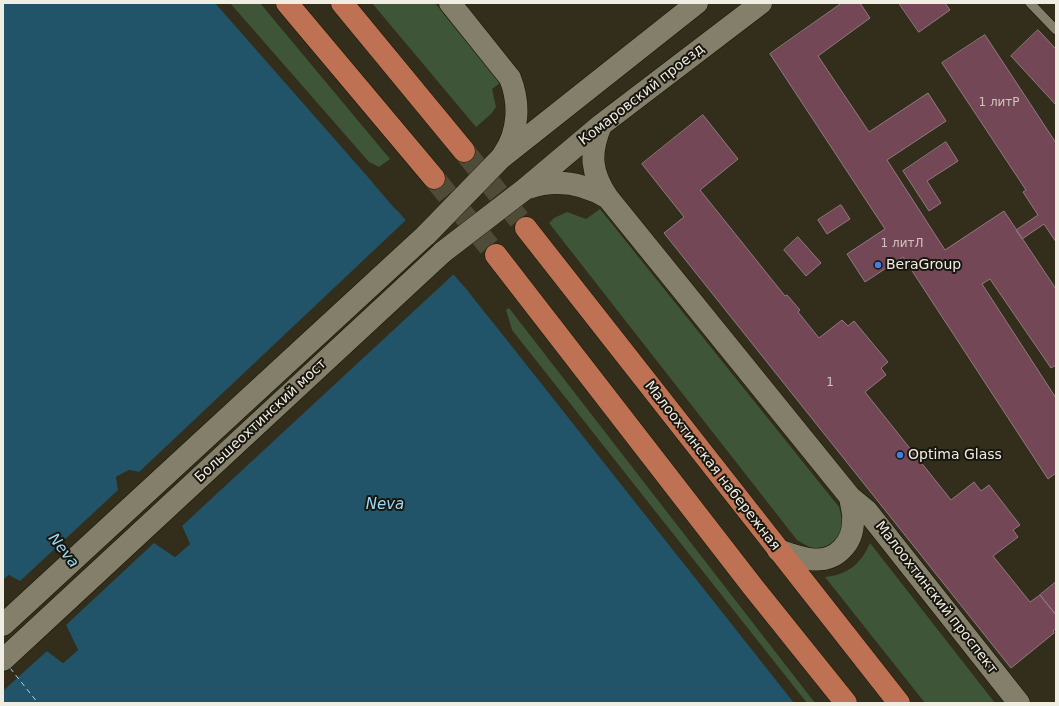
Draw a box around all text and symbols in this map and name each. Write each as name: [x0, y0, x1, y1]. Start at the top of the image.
street label: Комаровский проезд: [576, 41, 708, 149]
house number: 1 литР: [978, 96, 1020, 110]
house number: 1 литЛ: [881, 237, 923, 251]
place label: BeraGroup: [886, 257, 961, 273]
marker: BeraGroup: [873, 260, 883, 270]
street label: Большеохтинский мост: [192, 356, 330, 486]
house number: 1: [826, 376, 834, 390]
street label: Малоохтинская набережная: [641, 378, 783, 554]
place label: Optima Glass: [908, 447, 1002, 463]
marker: Optima Glass: [895, 450, 905, 460]
water label: Neva: [366, 496, 404, 514]
street label: Малоохтинский проспект: [871, 518, 1001, 678]
water label: Neva: [44, 530, 82, 572]

